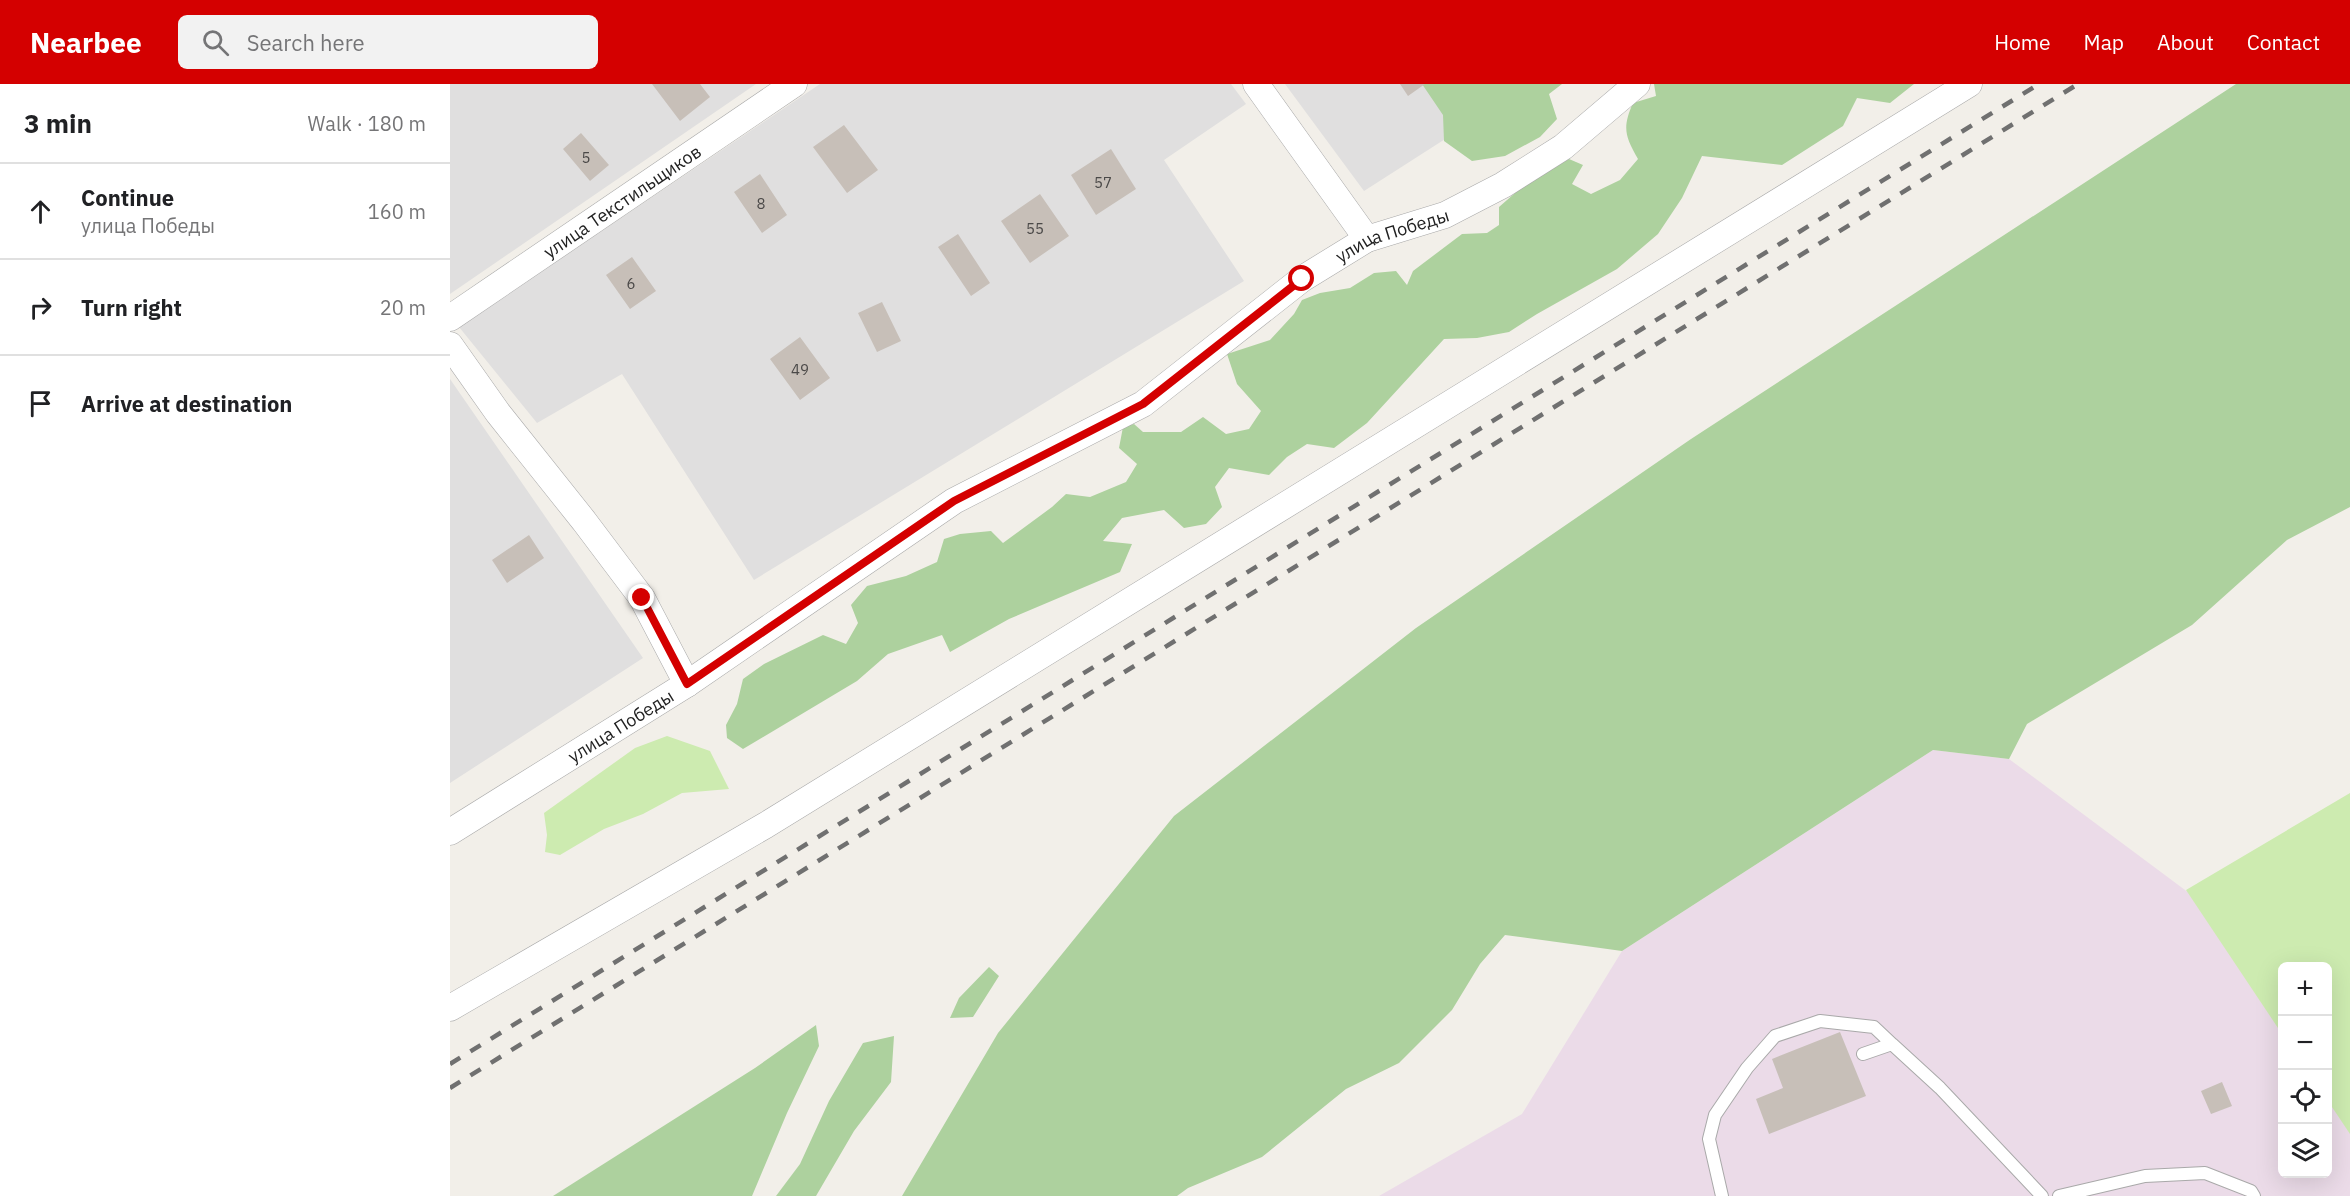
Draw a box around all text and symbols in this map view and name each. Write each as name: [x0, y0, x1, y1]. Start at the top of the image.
search box: [178, 15, 598, 69]
text: Nearbee: [30, 24, 142, 61]
icon: search: [199, 26, 232, 59]
text: Search here: [247, 28, 365, 57]
text: Home: [1994, 28, 2051, 56]
text: Map: [2084, 28, 2124, 56]
text: About: [2157, 28, 2214, 56]
text: Contact: [2247, 28, 2320, 56]
text: 3 min: [24, 106, 92, 140]
text: Walk · 180 m: [308, 110, 426, 137]
street label: улица Текстильщиков: [539, 139, 705, 263]
house number: 5: [581, 148, 591, 167]
house number: 57: [1094, 173, 1112, 192]
text: Continue: [81, 183, 174, 212]
house number: 8: [756, 194, 766, 213]
icon: ahead: [24, 195, 57, 228]
text: 160 m: [368, 198, 426, 225]
street label: улица Победы: [1331, 203, 1452, 267]
text: улица Победы: [81, 212, 215, 239]
house number: 55: [1026, 219, 1044, 238]
route start: [1288, 265, 1314, 291]
house number: 6: [626, 274, 636, 293]
icon: right: [24, 291, 57, 324]
text: Turn right: [81, 293, 182, 322]
text: 20 m: [380, 294, 426, 321]
house number: 49: [791, 360, 809, 379]
icon: arrive: [24, 387, 57, 420]
text: Arrive at destination: [81, 389, 292, 418]
route end: [628, 584, 654, 610]
street label: улица Победы: [563, 684, 678, 767]
map controls: [2278, 962, 2332, 1178]
button: +: [2278, 962, 2332, 1016]
button: −: [2278, 1016, 2332, 1070]
button: locate: [2278, 1070, 2332, 1124]
button: layers: [2278, 1124, 2332, 1178]

